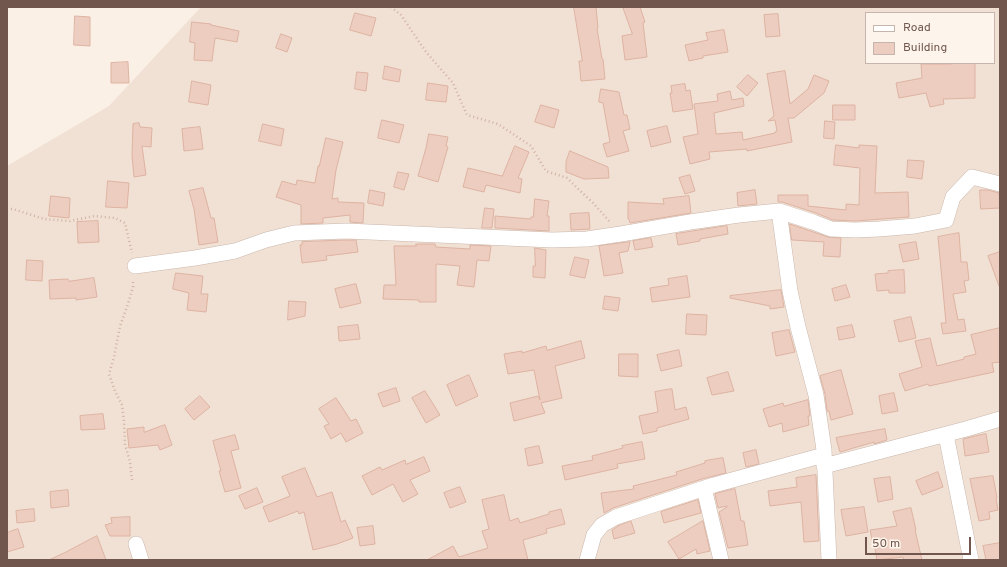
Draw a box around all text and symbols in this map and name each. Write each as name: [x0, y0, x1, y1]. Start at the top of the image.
legend: [865, 12, 995, 64]
text: Road: [903, 20, 931, 36]
text: Building: [903, 40, 947, 56]
scale bar: [867, 529, 973, 555]
text: 50 m: [872, 536, 900, 552]

